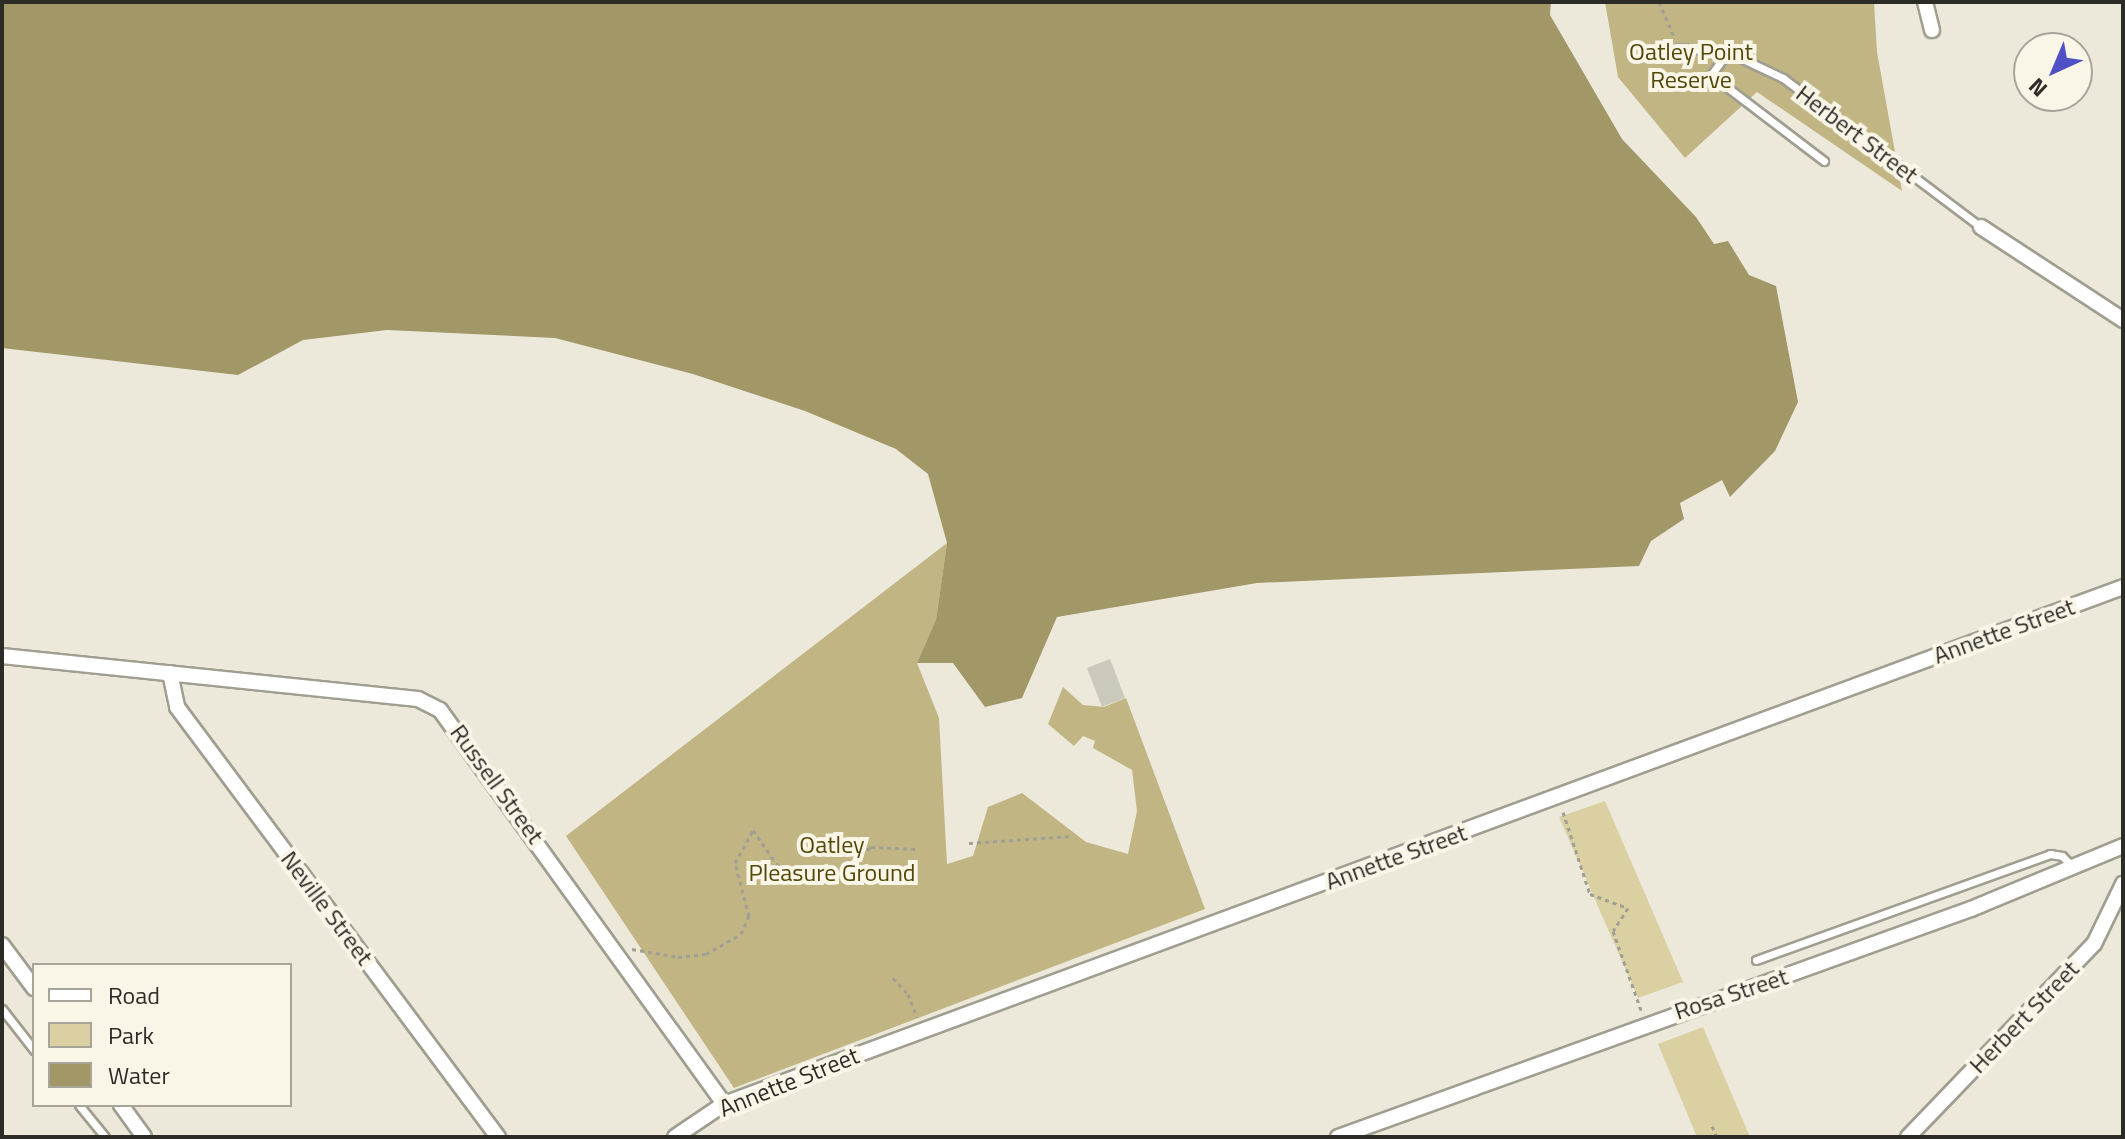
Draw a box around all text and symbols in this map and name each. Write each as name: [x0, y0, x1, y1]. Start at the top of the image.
north arrow: [2013, 32, 2093, 112]
park label: Oatley Point Reserve: [1629, 38, 1753, 94]
text: N: [2020, 70, 2055, 105]
street label: Herbert Street: [1790, 79, 1924, 189]
street label: Annette Street: [1929, 592, 2079, 670]
street label: Russell Street: [444, 719, 550, 849]
street label: Annette Street: [1321, 818, 1471, 896]
park label: Oatley Pleasure Ground: [748, 831, 916, 887]
street label: Neville Street: [275, 845, 379, 971]
street label: Herbert Street: [1963, 955, 2085, 1079]
street label: Rosa Street: [1671, 962, 1791, 1026]
legend: [32, 963, 292, 1107]
text: Road: [108, 977, 160, 1013]
text: Park: [108, 1017, 154, 1053]
street label: Annette Street: [715, 1041, 863, 1123]
text: Water: [108, 1057, 170, 1093]

